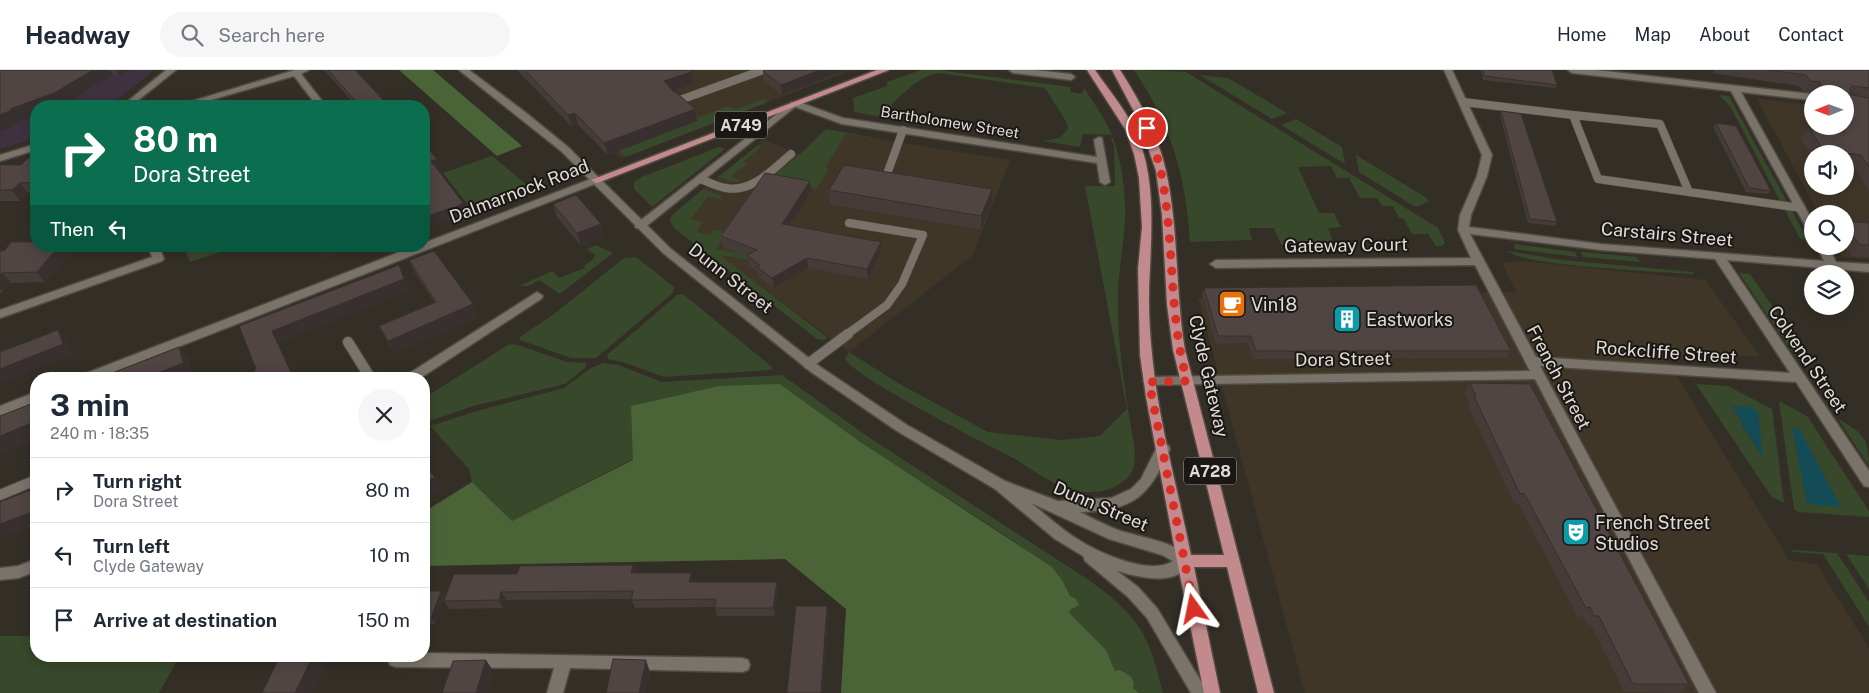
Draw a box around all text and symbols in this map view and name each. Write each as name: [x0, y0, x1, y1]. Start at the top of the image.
search box: [160, 12, 510, 57]
text: Headway: [25, 21, 130, 49]
icon: search: [178, 21, 206, 49]
text: Search here: [218, 24, 325, 46]
text: Home: [1557, 24, 1607, 45]
text: Map: [1635, 24, 1671, 45]
text: About: [1699, 24, 1750, 45]
text: Contact: [1778, 24, 1844, 45]
north arrow: [1804, 85, 1854, 135]
map controls: [1804, 85, 1854, 315]
street label: Bartholomew Street: [879, 103, 1021, 141]
pin: [1126, 107, 1168, 149]
road number: A749: [715, 112, 767, 138]
icon: arrive: [1133, 114, 1161, 142]
text: 80 m: [133, 119, 218, 160]
icon: right: [50, 120, 115, 185]
button: sound: [1804, 145, 1854, 195]
street label: Dalmarnock Road: [446, 155, 592, 227]
text: Dora Street: [133, 161, 251, 187]
button: search: [1804, 205, 1854, 255]
icon: left: [104, 215, 132, 243]
text: Then: [50, 218, 94, 240]
street label: Carstairs Street: [1600, 218, 1734, 250]
street label: Gateway Court: [1284, 233, 1408, 257]
street label: Dunn Street: [685, 239, 777, 317]
button: layers: [1804, 265, 1854, 315]
cafe icon: Vin18: [1217, 289, 1247, 319]
place label: Vin18: [1251, 294, 1297, 315]
street label: Colvend Street: [1764, 301, 1852, 417]
building icon: Eastworks: [1332, 304, 1362, 334]
place label: Eastworks: [1366, 309, 1453, 330]
street label: Clyde Gateway: [1185, 313, 1233, 440]
street label: French Street: [1523, 321, 1595, 433]
street label: Rockcliffe Street: [1595, 337, 1737, 367]
street label: Dora Street: [1295, 348, 1391, 370]
text: 3 min: [50, 387, 129, 423]
button: close: [358, 389, 410, 441]
text: 240 m · 18:35: [50, 424, 149, 443]
road number: A728: [1184, 458, 1236, 484]
text: Turn right: [93, 470, 182, 492]
icon: right: [50, 476, 78, 504]
street label: Dunn Street: [1051, 477, 1151, 535]
text: 80 m: [365, 479, 410, 501]
text: Dora Street: [93, 492, 179, 511]
place label: French Street Studios: [1595, 512, 1710, 554]
theatre icon: French Street Studios: [1561, 517, 1591, 547]
text: Turn left: [93, 535, 170, 557]
icon: left: [50, 541, 78, 569]
text: 10 m: [370, 544, 410, 566]
text: Clyde Gateway: [93, 557, 204, 576]
position arrow: [1167, 582, 1219, 634]
icon: arrive: [50, 606, 78, 634]
text: Arrive at destination: [93, 609, 277, 631]
text: 150 m: [357, 609, 410, 631]

